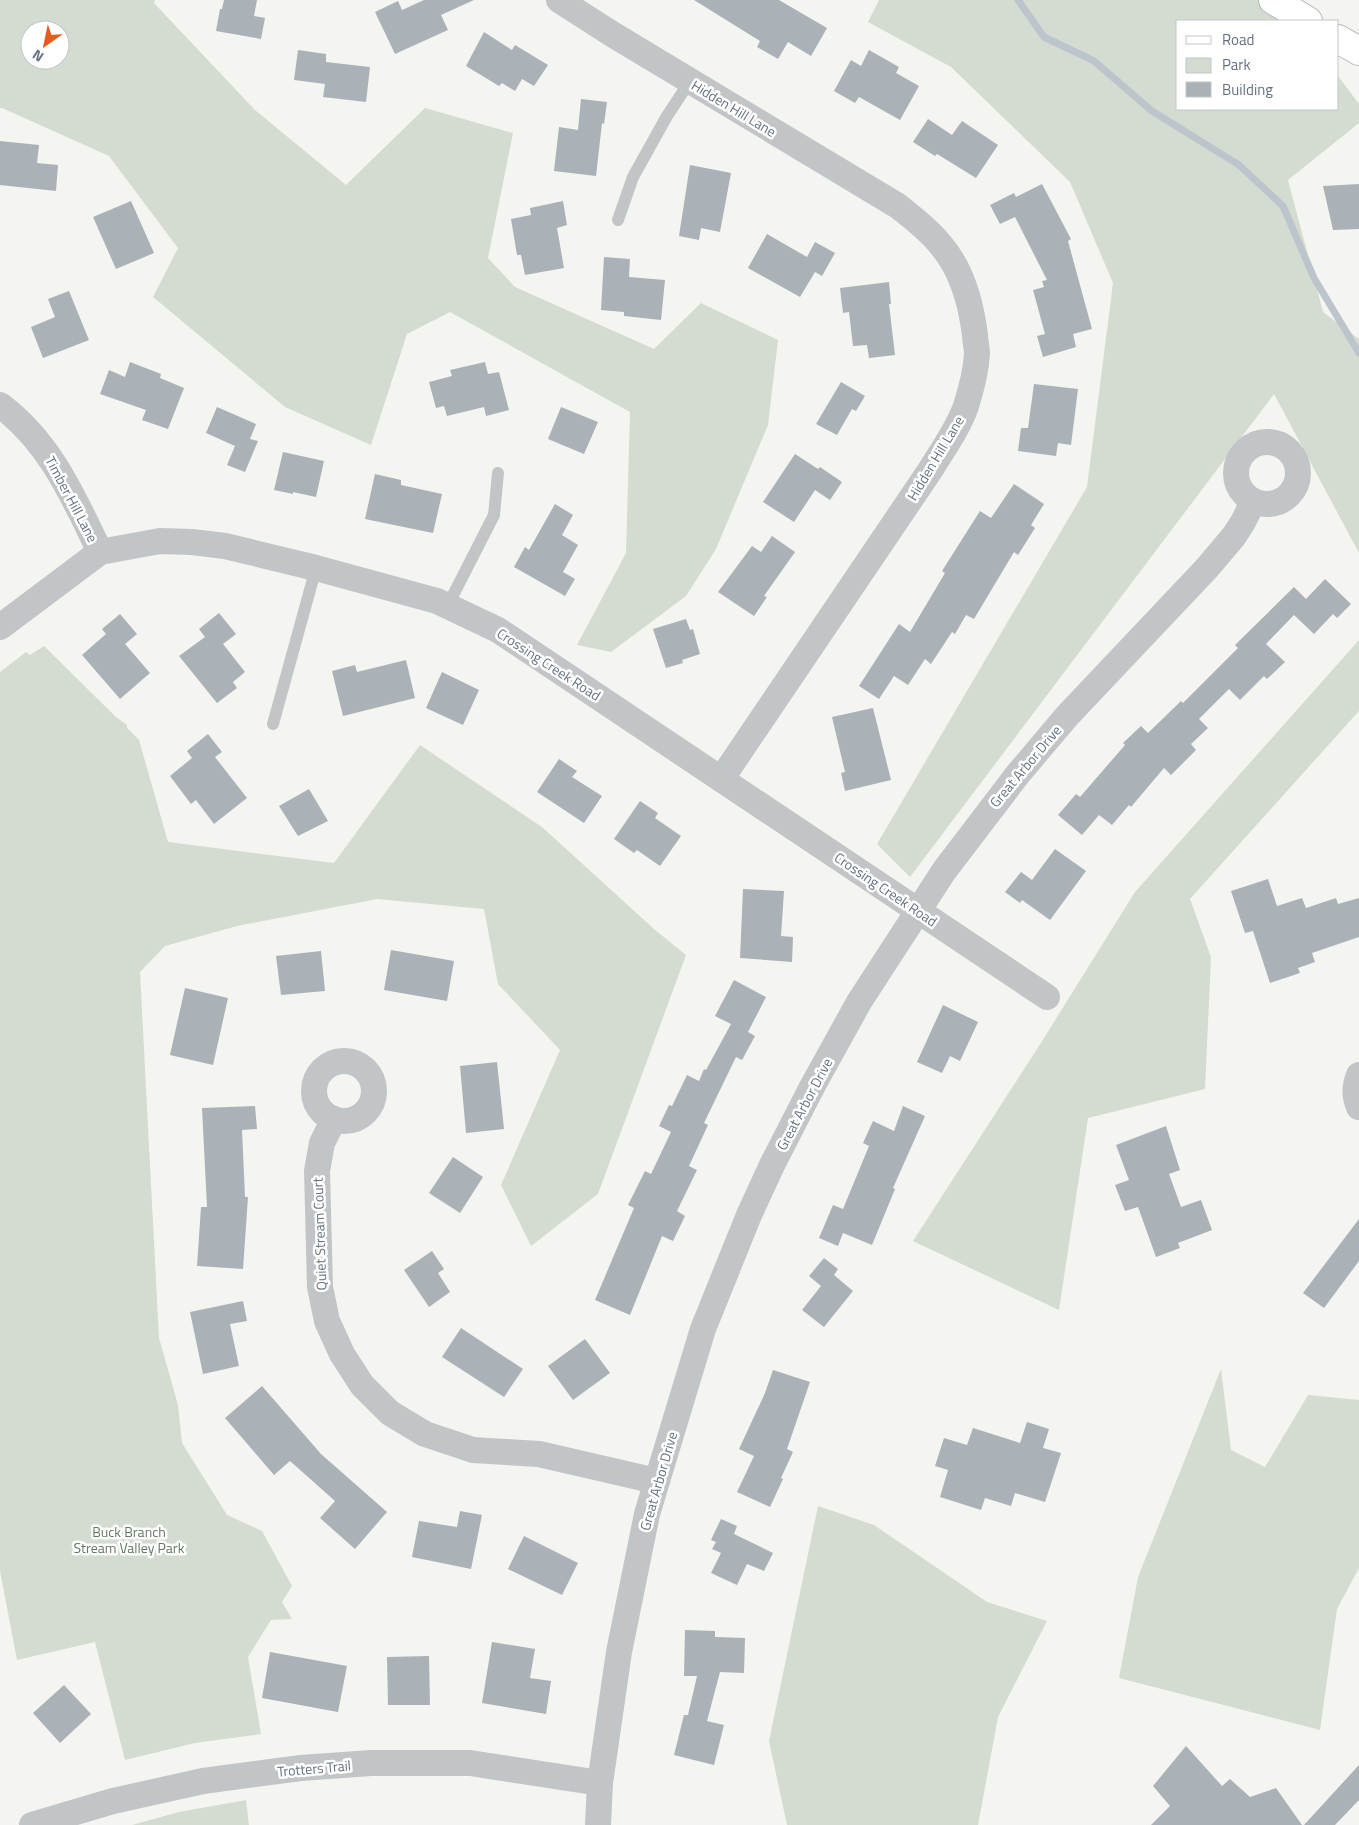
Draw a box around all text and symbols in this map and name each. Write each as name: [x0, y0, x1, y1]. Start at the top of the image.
north arrow: [20, 20, 70, 70]
legend: [1176, 20, 1339, 110]
text: Road: [1222, 28, 1254, 51]
text: N: [28, 45, 47, 68]
text: Park: [1222, 53, 1251, 76]
street label: Hidden Hill Lane: [688, 74, 780, 142]
text: Building: [1222, 78, 1273, 101]
street label: Hidden Hill Lane: [901, 412, 969, 504]
street label: Timber Hill Lane: [40, 452, 104, 546]
street label: Crossing Creek Road: [493, 623, 605, 705]
street label: Great Arbor Drive: [984, 720, 1066, 812]
street label: Crossing Creek Road: [830, 847, 942, 931]
street label: Great Arbor Drive: [771, 1054, 837, 1154]
street label: Quiet Stream Court: [307, 1177, 331, 1291]
street label: Great Arbor Drive: [634, 1429, 682, 1533]
park label: Buck Branch Stream Valley Park: [74, 1521, 185, 1558]
street label: Trotters Trail: [276, 1754, 352, 1782]

